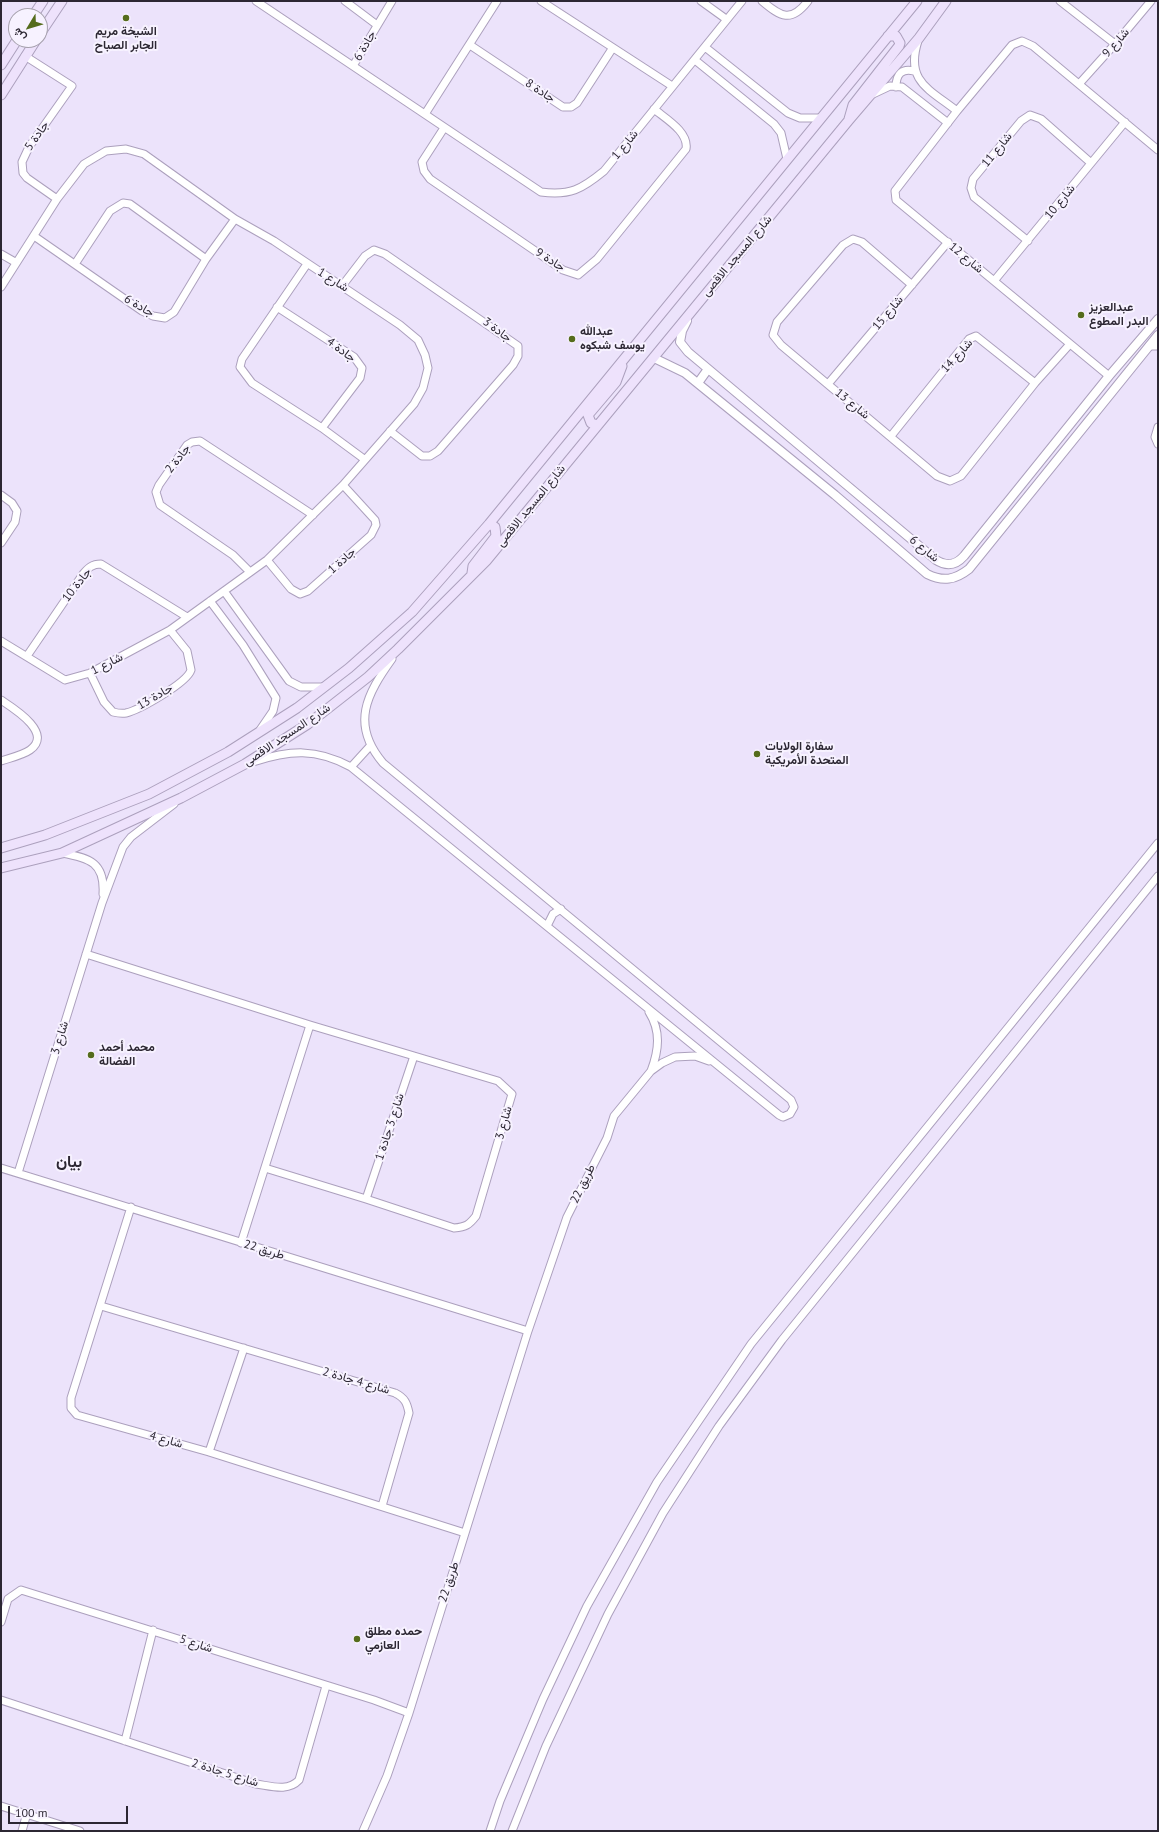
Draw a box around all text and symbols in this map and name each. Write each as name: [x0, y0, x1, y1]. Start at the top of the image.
north arrow: [8, 8, 48, 48]
marker: الشيخة مريم الجابر الصباح: [121, 13, 131, 23]
text: ش: [10, 25, 29, 44]
place label: الشيخة مريم الجابر الصباح: [95, 25, 157, 53]
street label: شارع 9: [1099, 25, 1133, 61]
street label: جادة 6: [351, 28, 379, 64]
street label: جادة 8: [523, 76, 557, 106]
street label: جادة 5: [22, 119, 52, 153]
street label: شارع 1: [609, 127, 641, 163]
street label: شارع 11: [979, 130, 1015, 170]
street label: شارع 10: [1042, 182, 1078, 222]
street label: شارع المسجد الاقصى: [699, 212, 775, 300]
street label: شارع 12: [946, 239, 986, 277]
street label: جادة 9: [533, 245, 567, 275]
street label: شارع 1: [315, 265, 351, 295]
street label: جادة 6: [121, 292, 157, 320]
street label: شارع 15: [869, 293, 907, 333]
place label: عبدالعزيز البدر المطوع: [1089, 301, 1149, 329]
marker: عبدالعزيز البدر المطوع: [1076, 310, 1086, 320]
street label: جادة 3: [480, 315, 514, 345]
place label: عبدالله يوسف شبكوه: [580, 325, 645, 353]
marker: عبدالله يوسف شبكوه: [567, 334, 577, 344]
street label: جادة 4: [324, 335, 358, 365]
street label: شارع 14: [938, 336, 976, 376]
street label: شارع 13: [832, 386, 872, 422]
street label: جادة 2: [162, 442, 194, 476]
street label: شارع المسجد الاقصى: [493, 462, 569, 550]
street label: شارع 6: [906, 533, 942, 565]
street label: جادة 1: [325, 545, 359, 577]
street label: جادة 10: [59, 565, 95, 605]
street label: شارع 1: [89, 650, 125, 678]
street label: جادة 13: [135, 681, 175, 713]
street label: شارع المسجد الاقصى: [241, 701, 333, 769]
place label: سفارة الولايات المتحدة الأمريكية: [765, 740, 849, 768]
marker: سفارة الولايات المتحدة الأمريكية: [752, 749, 762, 759]
street label: شارع 3: [48, 1020, 72, 1056]
place label: محمد أحمد الفضالة: [99, 1041, 155, 1069]
marker: محمد أحمد الفضالة: [86, 1050, 96, 1060]
street label: شارع 3 جادة 1: [372, 1092, 408, 1162]
street label: شارع 3: [492, 1105, 516, 1141]
district label: بيان: [56, 1152, 82, 1172]
street label: طريق 22: [567, 1162, 599, 1206]
street label: طريق 22: [242, 1237, 286, 1263]
street label: شارع 4 جادة 2: [321, 1365, 391, 1397]
street label: شارع 4: [148, 1428, 184, 1452]
street label: طريق 22: [436, 1560, 462, 1604]
place label: حمده مطلق العازمي: [365, 1625, 422, 1653]
street label: شارع 5: [178, 1632, 214, 1656]
marker: حمده مطلق العازمي: [352, 1634, 362, 1644]
street label: شارع 5 جادة 2: [190, 1756, 260, 1790]
scale bar: [10, 1798, 130, 1824]
text: 100 m: [15, 1805, 48, 1820]

